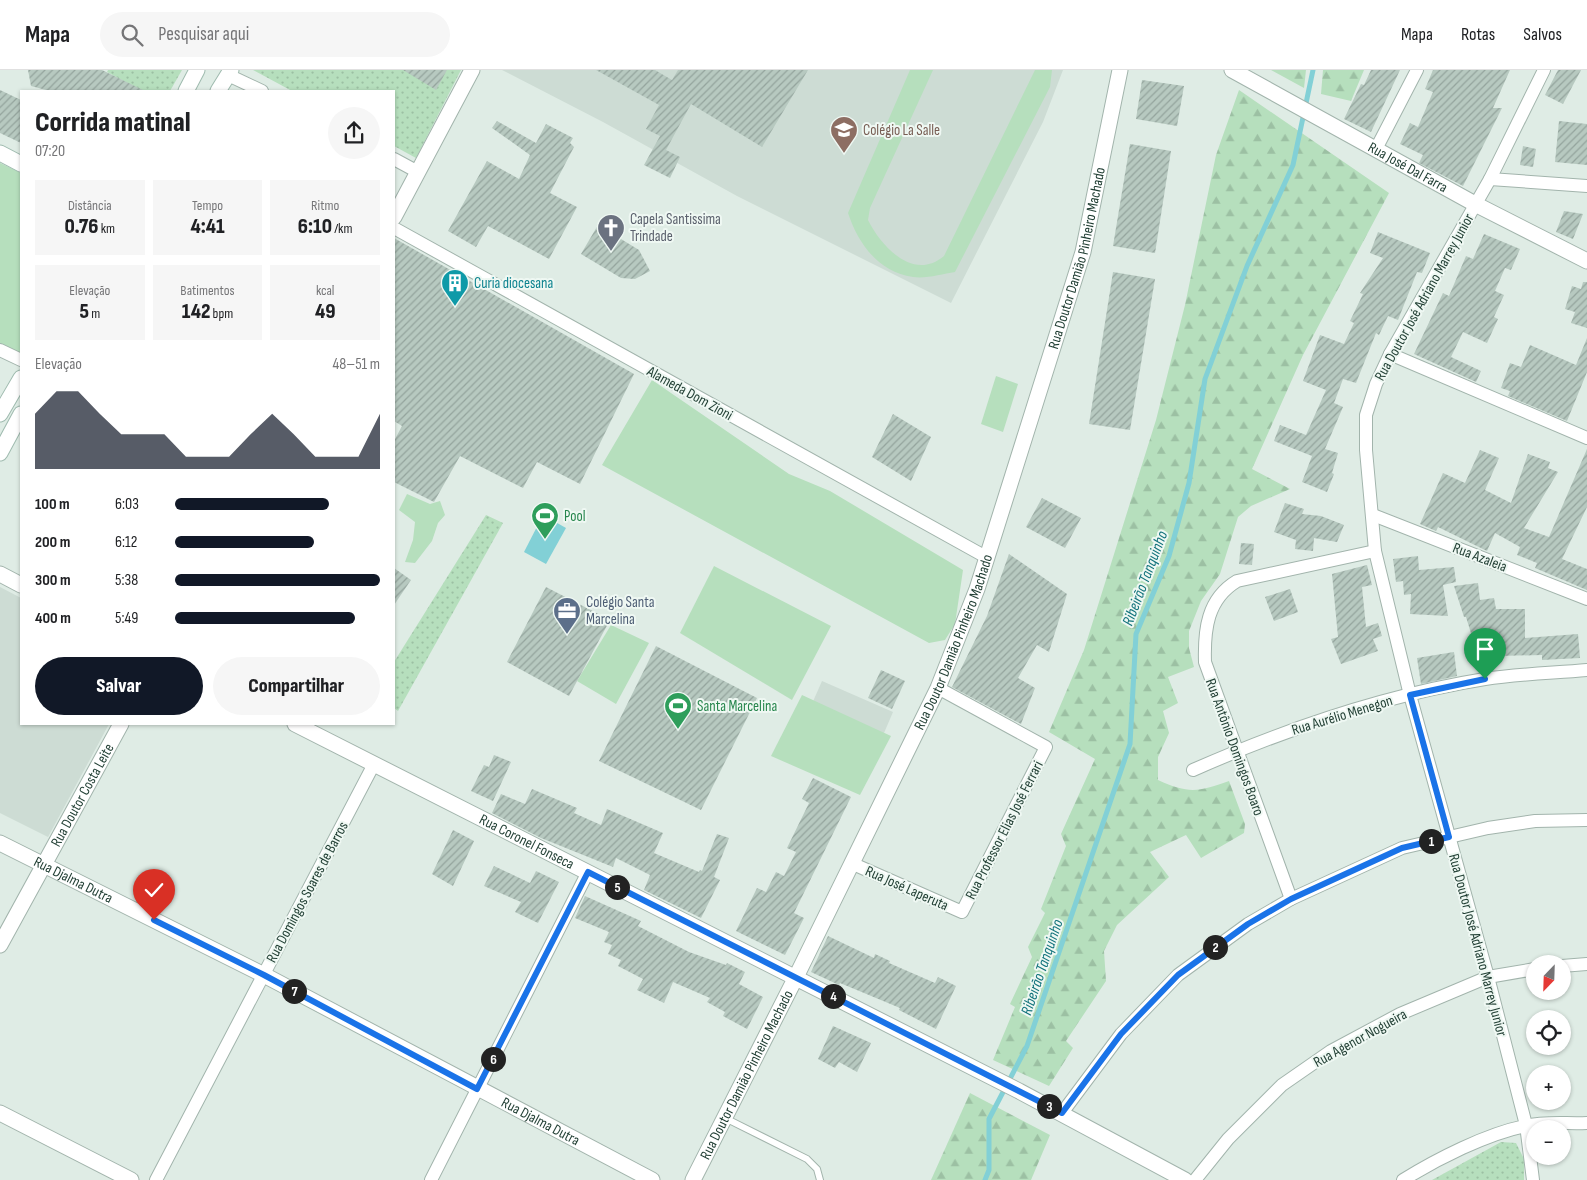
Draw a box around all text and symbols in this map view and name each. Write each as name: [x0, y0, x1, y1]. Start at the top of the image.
search box: [100, 12, 450, 57]
text: Mapa: [25, 20, 70, 49]
icon: search: [118, 21, 146, 49]
text: Pesquisar aqui: [158, 23, 249, 46]
text: Mapa: [1401, 24, 1433, 45]
text: Rotas: [1461, 24, 1495, 45]
text: Salvos: [1523, 24, 1562, 45]
text: Corrida matinal: [35, 106, 191, 139]
button: share: [328, 107, 380, 159]
school or university icon: Colégio La Salle: [829, 115, 859, 154]
place label: Colégio La Salle: [863, 121, 940, 140]
street label: Rua José Dal Farra: [1365, 138, 1451, 197]
text: 07:20: [35, 142, 65, 161]
street label: Rua Doutor Damião Pinheiro Machado: [1044, 165, 1110, 351]
text: Distância: [68, 197, 112, 214]
text: Tempo: [192, 197, 223, 214]
text: Ritmo: [311, 197, 339, 214]
place label: Capela Santissima Trindade: [630, 210, 721, 246]
street label: Rua Doutor José Adriano Marrey Junior: [1370, 210, 1479, 384]
church icon: Capela Santissima Trindade: [596, 213, 626, 252]
text: 0.76: [65, 214, 98, 239]
text: 4:41: [190, 214, 225, 239]
text: 6:10: [298, 214, 332, 239]
text: km: [98, 220, 115, 237]
text: /km: [332, 220, 352, 237]
building icon: Curia diocesana: [440, 268, 470, 307]
place label: Curia diocesana: [474, 274, 554, 293]
text: Elevação: [69, 282, 110, 299]
text: Batimentos: [180, 282, 235, 299]
text: kcal: [316, 282, 334, 299]
text: 5: [79, 299, 89, 324]
text: 142: [182, 299, 210, 324]
text: 49: [315, 299, 335, 324]
text: m: [89, 305, 100, 322]
text: bpm: [210, 305, 233, 322]
text: Elevação: [35, 355, 82, 374]
text: 48–51 m: [333, 355, 380, 374]
street label: Alameda Dom Zioni: [643, 362, 736, 425]
text: 100 m: [35, 495, 70, 514]
text: 6:03: [115, 495, 139, 514]
sports icon: Pool: [530, 501, 560, 540]
place label: Pool: [564, 507, 586, 526]
water label: Ribeirão Tanquinho: [1119, 528, 1172, 629]
text: 200 m: [35, 533, 70, 552]
text: 6:12: [115, 533, 137, 552]
street label: Rua Azaleia: [1450, 538, 1510, 577]
street label: Rua Doutor Damião Pinheiro Machado: [910, 552, 997, 733]
text: 300 m: [35, 571, 71, 590]
text: 5:38: [115, 571, 138, 590]
place label: Colégio Santa Marcelina: [586, 593, 655, 629]
office icon: Colégio Santa Marcelina: [552, 596, 582, 635]
text: 400 m: [35, 609, 71, 628]
text: 5:49: [115, 609, 138, 628]
pin: [1464, 628, 1506, 679]
icon: arrive: [1471, 635, 1499, 663]
button: Salvar: [35, 657, 203, 715]
button: Compartilhar: [213, 657, 380, 715]
street label: Rua Antônio Domingos Boaro: [1201, 676, 1268, 818]
sports icon: Santa Marcelina: [663, 691, 693, 730]
street label: Rua Aurélio Menegon: [1289, 691, 1395, 740]
place label: Santa Marcelina: [697, 697, 777, 716]
street label: Rua Doutor Costa Leite: [47, 740, 118, 850]
street label: Rua Professor Elias José Ferrari: [961, 758, 1048, 903]
street label: Rua Coronel Fonseca: [476, 810, 577, 874]
street label: Rua Domingos Soares de Barros: [262, 818, 353, 966]
pin: 1: [1418, 828, 1444, 854]
text: 1: [1429, 833, 1434, 850]
street label: Rua Djalma Dutra: [30, 852, 116, 908]
street label: Rua Doutor José Adriano Marrey Junior: [1444, 852, 1511, 1039]
street label: Rua José Laperuta: [862, 862, 951, 915]
pin: [133, 869, 175, 920]
pin: 5: [604, 874, 630, 900]
icon: check: [140, 876, 168, 904]
text: 5: [614, 879, 621, 896]
water label: Ribeirão Tanquinho: [1017, 917, 1068, 1018]
pin: 2: [1202, 934, 1228, 960]
text: 2: [1212, 939, 1219, 956]
north arrow: [1526, 955, 1571, 1000]
map controls: [1526, 955, 1571, 1165]
pin: 7: [282, 978, 306, 1004]
text: 7: [291, 983, 298, 1000]
pin: 4: [820, 984, 846, 1008]
street label: Rua Doutor Damião Pinheiro Machado: [696, 987, 798, 1163]
text: 4: [830, 988, 837, 1005]
street label: Rua Agenor Nogueira: [1310, 1005, 1411, 1072]
button: locate: [1526, 1010, 1571, 1055]
pin: 6: [480, 1046, 506, 1072]
text: 6: [490, 1051, 497, 1068]
button: +: [1526, 1065, 1571, 1110]
street label: Rua Djalma Dutra: [498, 1093, 583, 1150]
pin: 3: [1036, 1094, 1062, 1118]
text: 3: [1046, 1098, 1053, 1115]
button: −: [1526, 1120, 1571, 1165]

